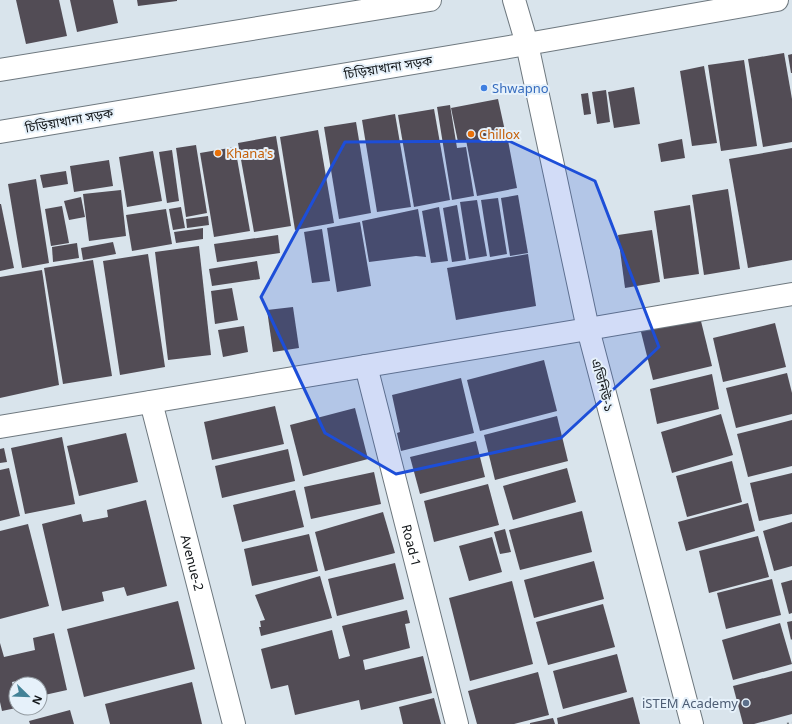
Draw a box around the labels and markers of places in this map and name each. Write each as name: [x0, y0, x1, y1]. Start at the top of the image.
place label: Shwapno: [492, 79, 549, 97]
marker: Shwapno: [479, 83, 489, 93]
place label: Chillox: [479, 125, 520, 143]
marker: Chillox: [466, 129, 476, 139]
place label: Khana's: [226, 144, 273, 162]
marker: Khana's: [213, 148, 223, 158]
place label: iSTEM Academy: [642, 694, 738, 712]
marker: iSTEM Academy: [741, 698, 751, 708]

